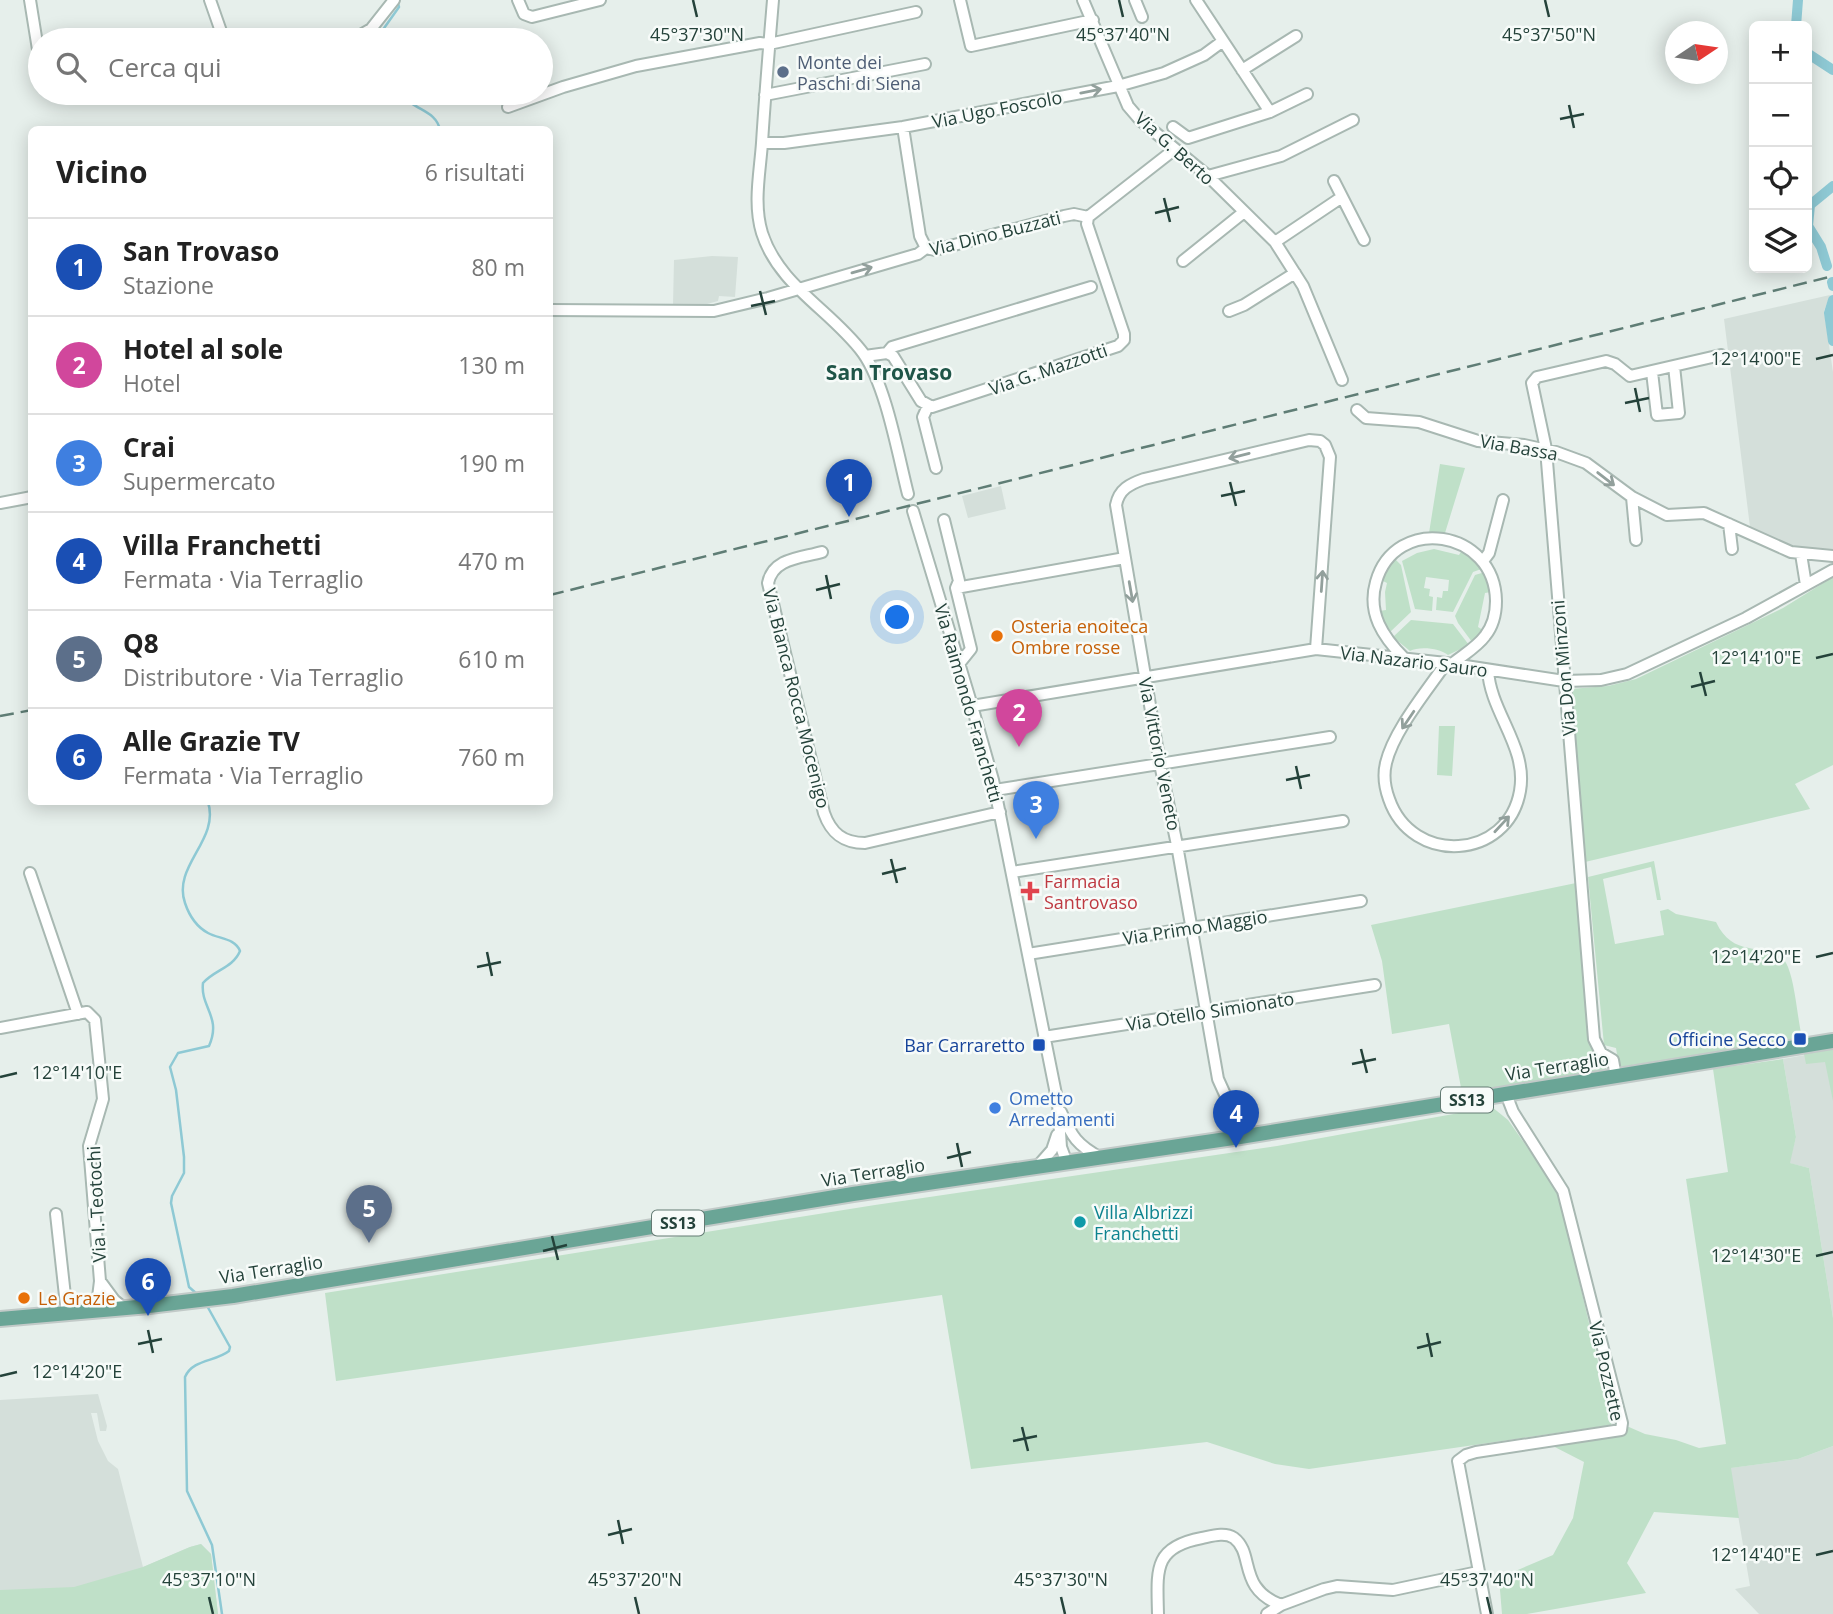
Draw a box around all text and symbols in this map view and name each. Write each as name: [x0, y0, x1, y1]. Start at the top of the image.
north arrow: [1665, 21, 1728, 84]
map controls: [1749, 21, 1812, 273]
button: +: [1749, 21, 1812, 84]
text: 45°37'30"N: [650, 22, 744, 46]
text: 45°37'40"N: [1076, 22, 1170, 46]
text: 45°37'50"N: [1502, 22, 1596, 46]
search box: [28, 28, 553, 105]
icon: search: [52, 48, 90, 86]
text: Cerca qui: [108, 49, 222, 85]
place label: Monte dei Paschi di Siena: [797, 50, 921, 95]
marker: Monte dei Paschi di Siena: [775, 64, 791, 80]
one-way arrow: [1079, 84, 1102, 98]
button: −: [1749, 84, 1812, 147]
street label: Via Ugo Foscolo: [930, 85, 1064, 133]
street label: Via G. Berto: [1130, 106, 1220, 190]
button: locate: [1749, 147, 1812, 210]
text: Vicino: [56, 151, 148, 192]
text: 6 risultati: [425, 156, 525, 188]
street label: Via Dino Buzzati: [927, 205, 1063, 261]
button: layers: [1749, 210, 1812, 273]
text: San Trovaso: [123, 233, 279, 269]
text: 1: [72, 251, 86, 283]
text: 80 m: [471, 251, 525, 283]
one-way arrow: [851, 262, 873, 275]
text: Stazione: [123, 269, 214, 301]
text: Hotel al sole: [123, 331, 283, 367]
street label: Via G. Mazzotti: [986, 338, 1110, 400]
text: 12°14'00"E: [1711, 346, 1801, 370]
text: 2: [72, 349, 86, 381]
text: 130 m: [458, 349, 525, 381]
district label: San Trovaso: [826, 358, 952, 386]
text: Hotel: [123, 367, 181, 399]
street label: Via Bassa: [1478, 428, 1560, 466]
text: Crai: [123, 429, 175, 465]
text: 3: [72, 447, 86, 479]
text: 190 m: [458, 447, 525, 479]
one-way arrow: [1228, 450, 1251, 463]
pin: 1: [826, 459, 872, 517]
text: Supermercato: [123, 465, 276, 497]
one-way arrow: [1597, 472, 1615, 487]
text: Villa Franchetti: [123, 527, 321, 563]
text: 4: [72, 545, 86, 577]
text: 470 m: [458, 545, 525, 577]
text: Fermata · Via Terraglio: [123, 563, 364, 595]
one-way arrow: [1316, 571, 1329, 593]
one-way arrow: [1125, 580, 1138, 603]
street label: Via Bianca Rocca Mocenigo: [758, 585, 836, 811]
street label: Via Don Minzoni: [1545, 599, 1581, 737]
your location: [880, 600, 914, 634]
street label: Via Raimondo Franchetti: [929, 601, 1009, 805]
place label: Osteria enoiteca Ombre rosse: [1011, 614, 1148, 659]
text: Q8: [123, 625, 159, 661]
marker: Osteria enoiteca Ombre rosse: [989, 628, 1005, 644]
street label: Via Nazario Sauro: [1339, 640, 1489, 682]
text: 5: [72, 643, 86, 675]
text: 610 m: [458, 643, 525, 675]
text: 12°14'10"E: [1711, 645, 1801, 669]
text: Distributore · Via Terraglio: [123, 661, 404, 693]
street label: Via Vittorio Veneto: [1133, 675, 1187, 833]
pin: 2: [996, 689, 1042, 747]
one-way arrow: [1401, 709, 1415, 729]
text: Alle Grazie TV: [123, 723, 300, 759]
text: 6: [72, 741, 86, 773]
text: 760 m: [458, 741, 525, 773]
text: Fermata · Via Terraglio: [123, 759, 364, 791]
pin: 3: [1013, 781, 1059, 839]
one-way arrow: [1493, 816, 1510, 834]
place label: Farmacia Santrovaso: [1044, 869, 1138, 914]
marker: Farmacia Santrovaso: [1022, 883, 1038, 899]
street label: Via Primo Maggio: [1121, 904, 1269, 950]
text: 12°14'20"E: [1711, 944, 1801, 968]
street label: Via Otello Simionato: [1124, 986, 1296, 1036]
place label: Officine Secco: [1668, 1027, 1786, 1051]
marker: Officine Secco: [1792, 1031, 1808, 1047]
place label: Bar Carraretto: [904, 1033, 1025, 1057]
marker: Bar Carraretto: [1031, 1037, 1047, 1053]
street label: Via Terraglio: [1504, 1046, 1610, 1086]
text: 12°14'10"E: [32, 1060, 122, 1084]
place label: Ometto Arredamenti: [1009, 1086, 1115, 1131]
road number: SS13: [1441, 1088, 1493, 1112]
pin: 4: [1213, 1090, 1259, 1148]
marker: Ometto Arredamenti: [987, 1100, 1003, 1116]
street label: Via I. Teotochi: [81, 1145, 111, 1263]
street label: Via Terraglio: [820, 1152, 926, 1192]
pin: 5: [346, 1185, 392, 1243]
place label: Villa Albrizzi Franchetti: [1094, 1200, 1193, 1245]
road number: SS13: [652, 1210, 704, 1236]
marker: Villa Albrizzi Franchetti: [1072, 1214, 1088, 1230]
text: 12°14'30"E: [1711, 1243, 1801, 1267]
street label: Via Terraglio: [218, 1249, 324, 1289]
pin: 6: [125, 1258, 171, 1316]
place label: Le Grazie: [38, 1286, 116, 1310]
marker: Le Grazie: [16, 1290, 32, 1306]
street label: Via Pozzette: [1584, 1319, 1630, 1423]
text: 12°14'20"E: [32, 1359, 122, 1383]
text: 12°14'40"E: [1711, 1542, 1801, 1566]
text: 45°37'10"N: [162, 1567, 256, 1591]
text: 45°37'20"N: [588, 1567, 682, 1591]
text: 45°37'30"N: [1014, 1567, 1108, 1591]
text: 45°37'40"N: [1440, 1567, 1534, 1591]

